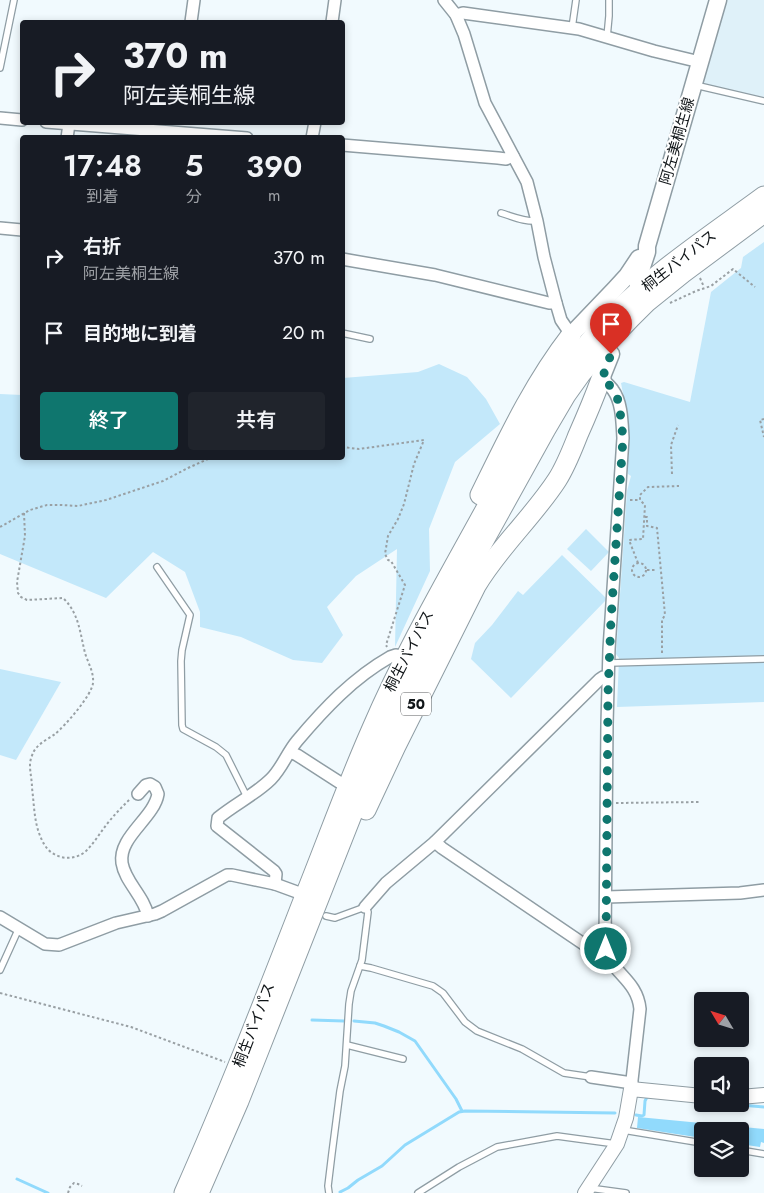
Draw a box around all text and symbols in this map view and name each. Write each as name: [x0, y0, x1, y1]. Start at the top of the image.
text: 370 m: [123, 31, 228, 81]
icon: right: [40, 40, 105, 105]
text: 阿左美桐生線: [123, 79, 255, 111]
street label: 阿左美桐生線: [654, 95, 700, 187]
text: 17:48: [63, 144, 142, 187]
text: 5: [185, 144, 203, 187]
text: 390: [246, 145, 302, 188]
text: m: [268, 184, 280, 207]
text: 到着: [86, 185, 118, 208]
text: 分: [186, 185, 202, 208]
street label: 桐生バイパス: [637, 225, 721, 297]
text: 右折: [83, 233, 121, 260]
icon: right: [40, 244, 68, 272]
text: 370 m: [273, 244, 325, 271]
text: 阿左美桐生線: [83, 262, 179, 285]
pin: [590, 303, 632, 354]
icon: arrive: [597, 310, 625, 338]
icon: arrive: [40, 319, 68, 347]
text: 20 m: [282, 319, 325, 346]
text: 目的地に到着: [83, 320, 197, 347]
button: 終了: [40, 392, 178, 450]
button: 共有: [188, 392, 325, 450]
street label: 桐生バイパス: [379, 606, 439, 696]
road number: 50: [401, 692, 431, 716]
position arrow: [579, 922, 631, 974]
street label: 桐生バイパス: [228, 979, 280, 1071]
north arrow: [694, 992, 749, 1048]
map controls: [694, 992, 749, 1177]
button: sound: [694, 1057, 749, 1112]
button: layers: [694, 1122, 749, 1177]

